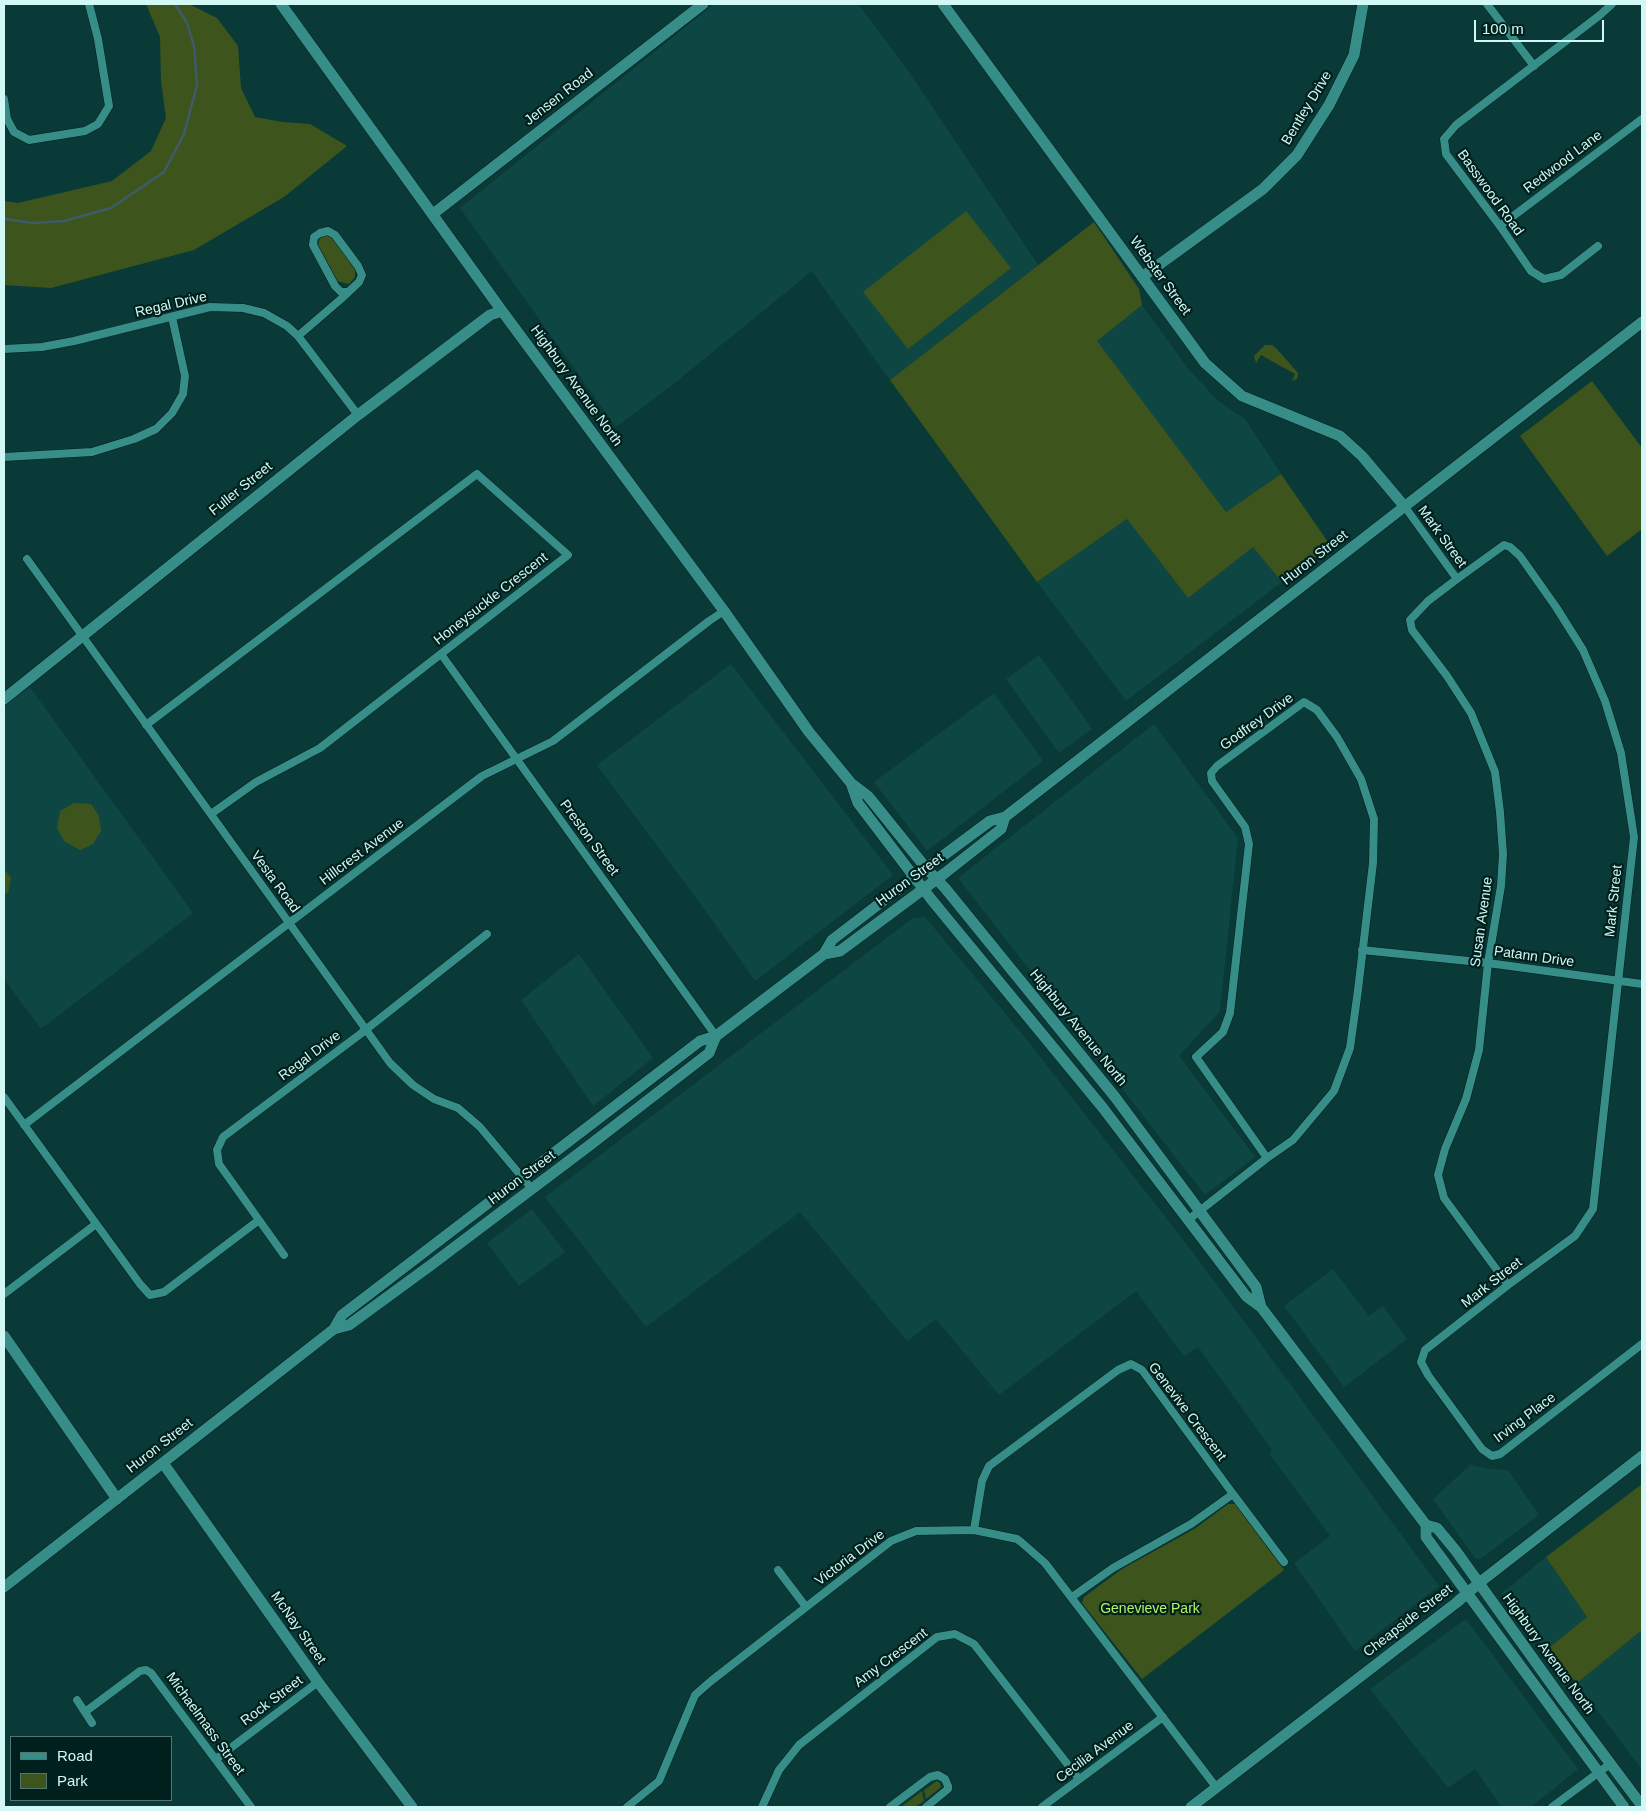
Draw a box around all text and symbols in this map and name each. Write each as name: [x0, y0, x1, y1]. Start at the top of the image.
scale bar: [1476, 10, 1606, 42]
text: 100 m: [1482, 20, 1524, 37]
street label: Jensen Road: [521, 65, 597, 129]
street label: Bentley Drive: [1278, 68, 1336, 148]
street label: Redwood Lane: [1520, 127, 1606, 197]
street label: Basswood Road: [1453, 147, 1527, 239]
street label: Webster Street: [1126, 233, 1194, 319]
street label: Regal Drive: [133, 289, 209, 321]
street label: Highbury Avenue North: [527, 322, 625, 450]
street label: Fuller Street: [206, 458, 276, 520]
street label: Mark Street: [1414, 503, 1470, 571]
street label: Huron Street: [1279, 527, 1351, 589]
street label: Honeysuckle Crescent: [431, 549, 551, 649]
street label: Godfrey Drive: [1217, 690, 1297, 754]
street label: Preston Street: [556, 797, 622, 879]
street label: Hillcrest Avenue: [317, 815, 407, 889]
street label: Vesta Road: [247, 848, 303, 916]
street label: Huron Street: [873, 850, 947, 910]
street label: Mark Street: [1602, 864, 1626, 938]
street label: Susan Avenue: [1467, 876, 1497, 968]
street label: Patann Drive: [1493, 943, 1575, 971]
street label: Highbury Avenue North: [1026, 966, 1130, 1090]
street label: Regal Drive: [276, 1027, 344, 1085]
street label: Huron Street: [485, 1147, 559, 1209]
street label: Mark Street: [1458, 1254, 1526, 1312]
street label: Genevive Crescent: [1144, 1359, 1230, 1465]
street label: Irving Place: [1491, 1389, 1559, 1447]
street label: Huron Street: [124, 1415, 196, 1477]
street label: Victoria Drive: [812, 1526, 888, 1590]
street label: Cheapside Street: [1360, 1581, 1456, 1661]
street label: McNay Street: [267, 1588, 329, 1668]
street label: Highbury Avenue North: [1499, 1590, 1597, 1718]
park label: Genevieve Park: [1100, 1601, 1200, 1617]
street label: Amy Crescent: [851, 1625, 931, 1691]
street label: Michaelmass Street: [162, 1669, 248, 1779]
street label: Rock Street: [238, 1672, 306, 1730]
street label: Cecilia Avenue: [1053, 1717, 1137, 1787]
legend: [10, 1736, 172, 1801]
text: Road: [57, 1747, 93, 1764]
text: Park: [57, 1772, 88, 1789]

